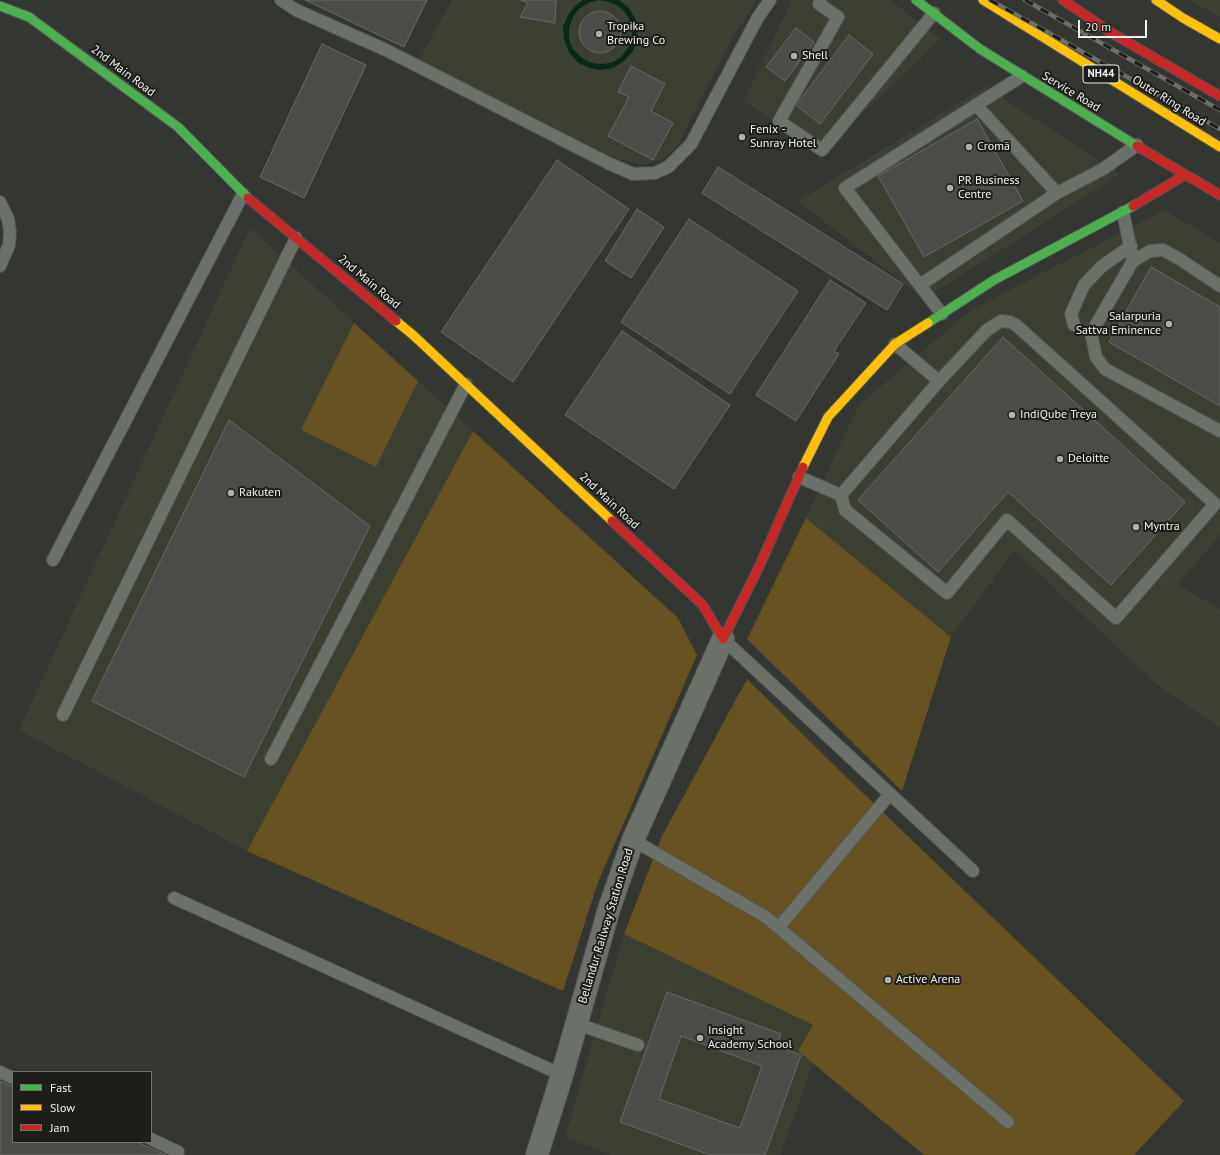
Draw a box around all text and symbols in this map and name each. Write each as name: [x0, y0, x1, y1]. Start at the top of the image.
scale bar: [1080, 12, 1149, 38]
text: 20 m: [1085, 19, 1111, 34]
place label: Tropika Brewing Co: [607, 20, 665, 48]
marker: Tropika Brewing Co: [594, 29, 604, 39]
street label: 2nd Main Road: [88, 42, 158, 100]
place label: Shell: [802, 49, 828, 63]
marker: Shell: [789, 51, 799, 61]
road number: NH44: [1083, 65, 1119, 83]
street label: Service Road: [1039, 69, 1103, 115]
street label: Outer Ring Road: [1130, 73, 1208, 129]
place label: Fenix - Sunray Hotel: [750, 123, 816, 151]
marker: Fenix - Sunray Hotel: [737, 132, 747, 142]
place label: Cromā: [977, 140, 1010, 154]
marker: Cromā: [964, 142, 974, 152]
place label: PR Business Centre: [958, 174, 1020, 202]
marker: PR Business Centre: [945, 183, 955, 193]
street label: 2nd Main Road: [335, 252, 403, 312]
place label: Salarpuria Sattva Eminence: [1076, 310, 1161, 338]
marker: Salarpuria Sattva Eminence: [1164, 319, 1174, 329]
place label: IndiQube Treya: [1020, 408, 1097, 422]
marker: IndiQube Treya: [1007, 410, 1017, 420]
place label: Deloitte: [1068, 452, 1109, 466]
marker: Deloitte: [1055, 454, 1065, 464]
street label: 2nd Main Road: [576, 470, 642, 532]
place label: Rakuten: [239, 486, 281, 500]
marker: Rakuten: [226, 488, 236, 498]
place label: Myntra: [1144, 520, 1180, 534]
marker: Myntra: [1131, 522, 1141, 532]
street label: Bellandur Railway Station Road: [576, 847, 636, 1005]
place label: Active Arena: [896, 973, 960, 987]
marker: Active Arena: [883, 975, 893, 985]
place label: Insight Academy School: [708, 1024, 792, 1052]
marker: Insight Academy School: [695, 1033, 705, 1043]
legend: [12, 1071, 152, 1143]
text: Fast: [50, 1080, 71, 1095]
text: Slow: [50, 1100, 75, 1115]
text: Jam: [50, 1120, 69, 1135]

